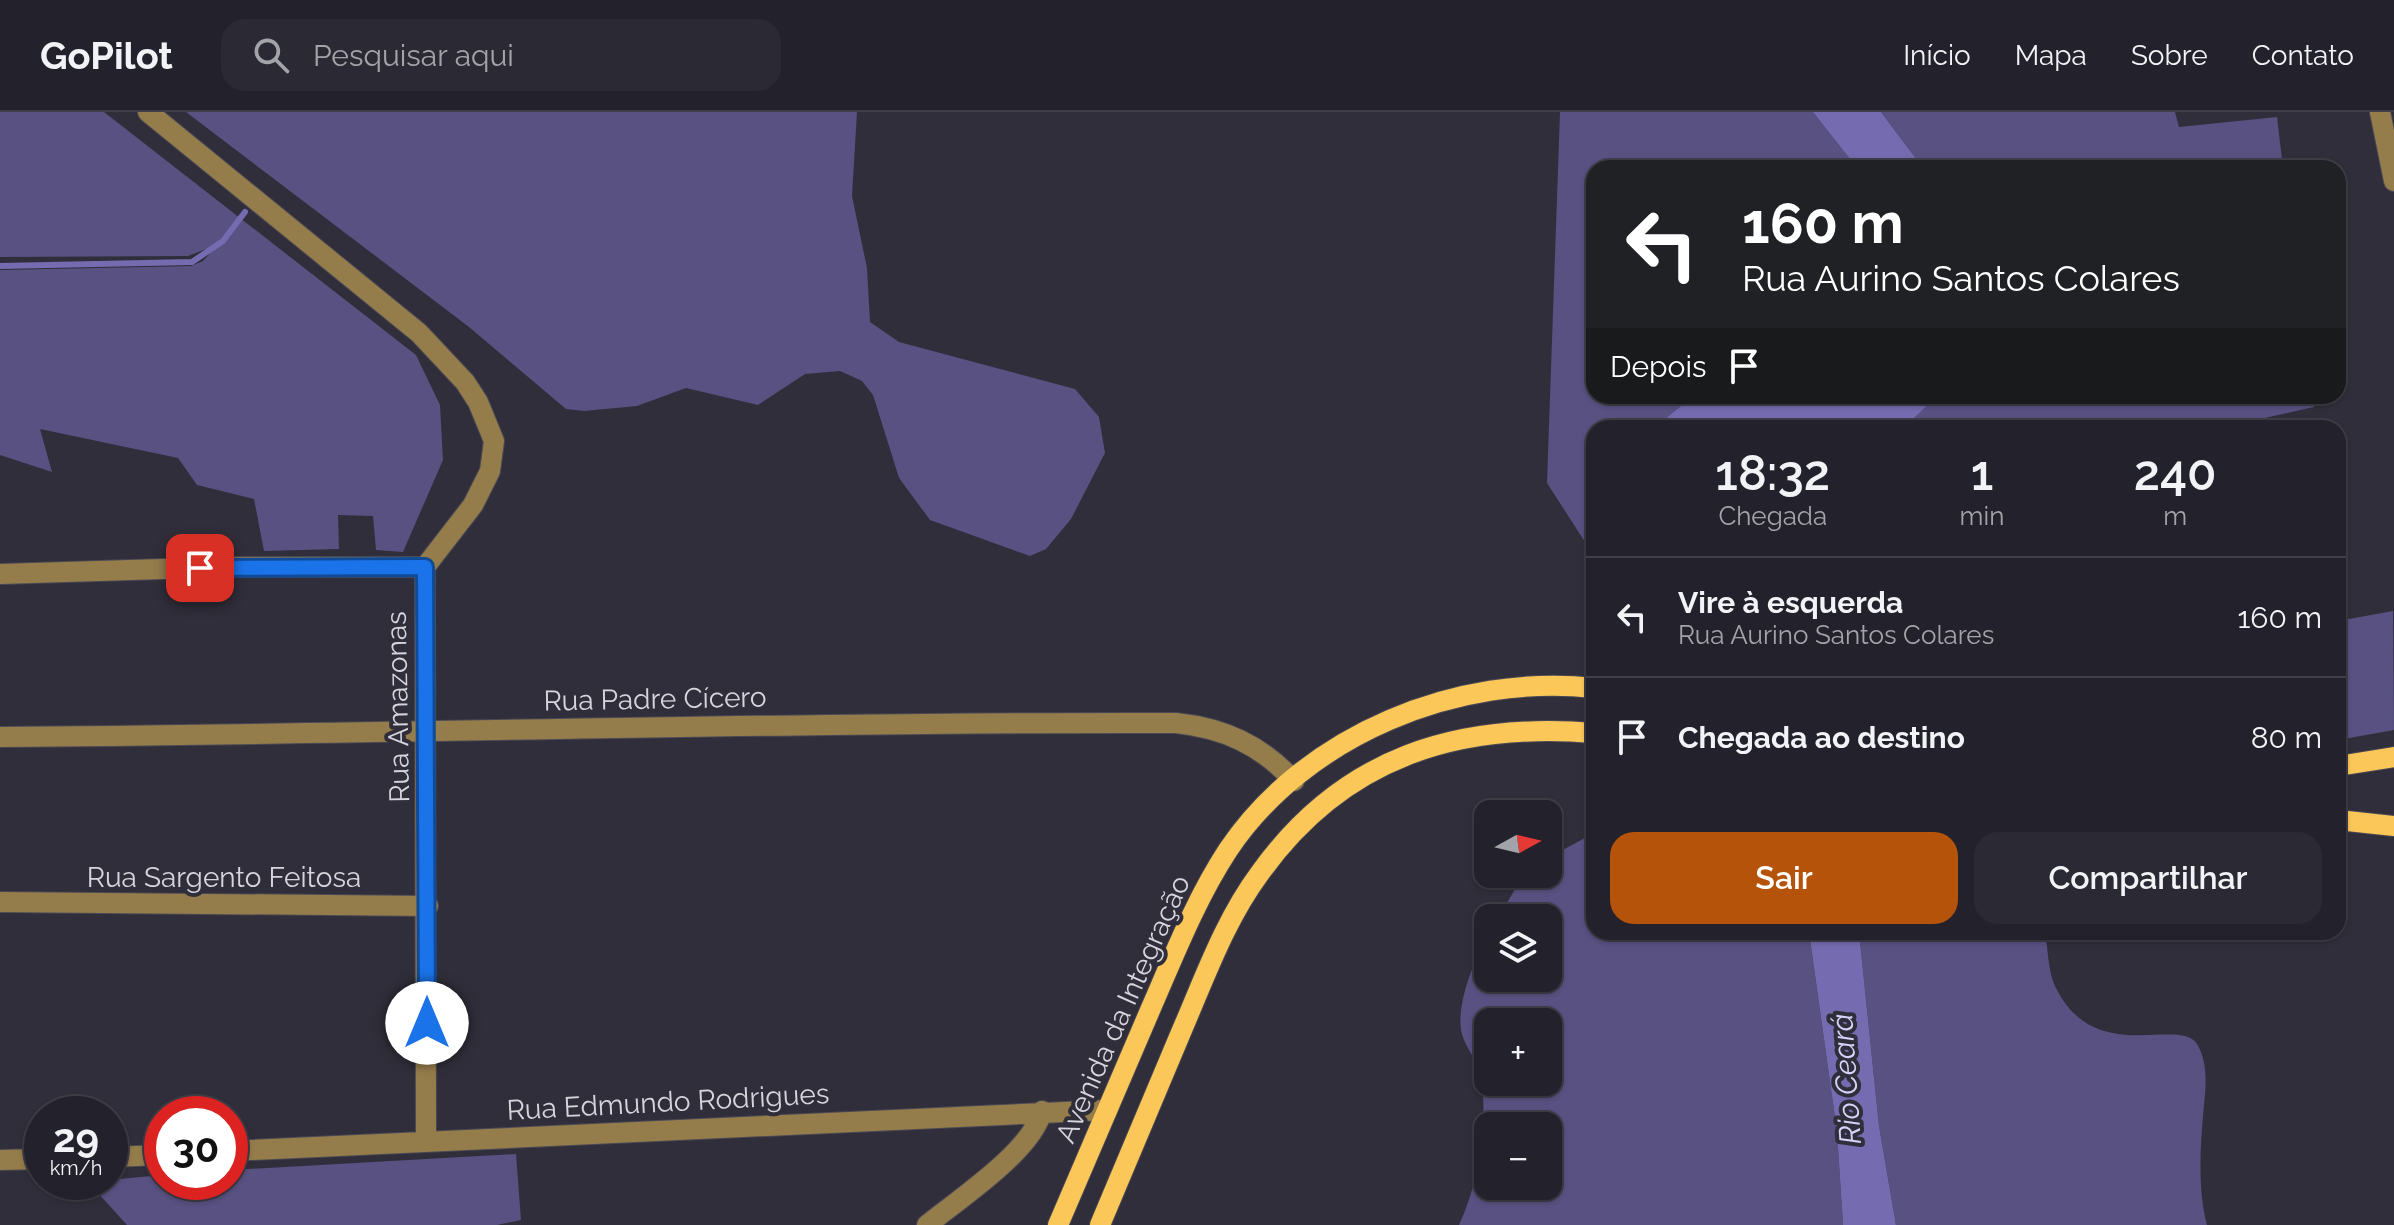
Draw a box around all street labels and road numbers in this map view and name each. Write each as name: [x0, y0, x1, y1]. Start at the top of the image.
street label: Rua Amazonas: [380, 611, 416, 803]
street label: Rua Padre Cícero: [543, 681, 767, 717]
street label: Rua Sargento Feitosa: [87, 861, 361, 894]
street label: Avenida da Integração: [1049, 870, 1197, 1148]
street label: Rua Edmundo Rodrigues: [506, 1077, 830, 1127]

